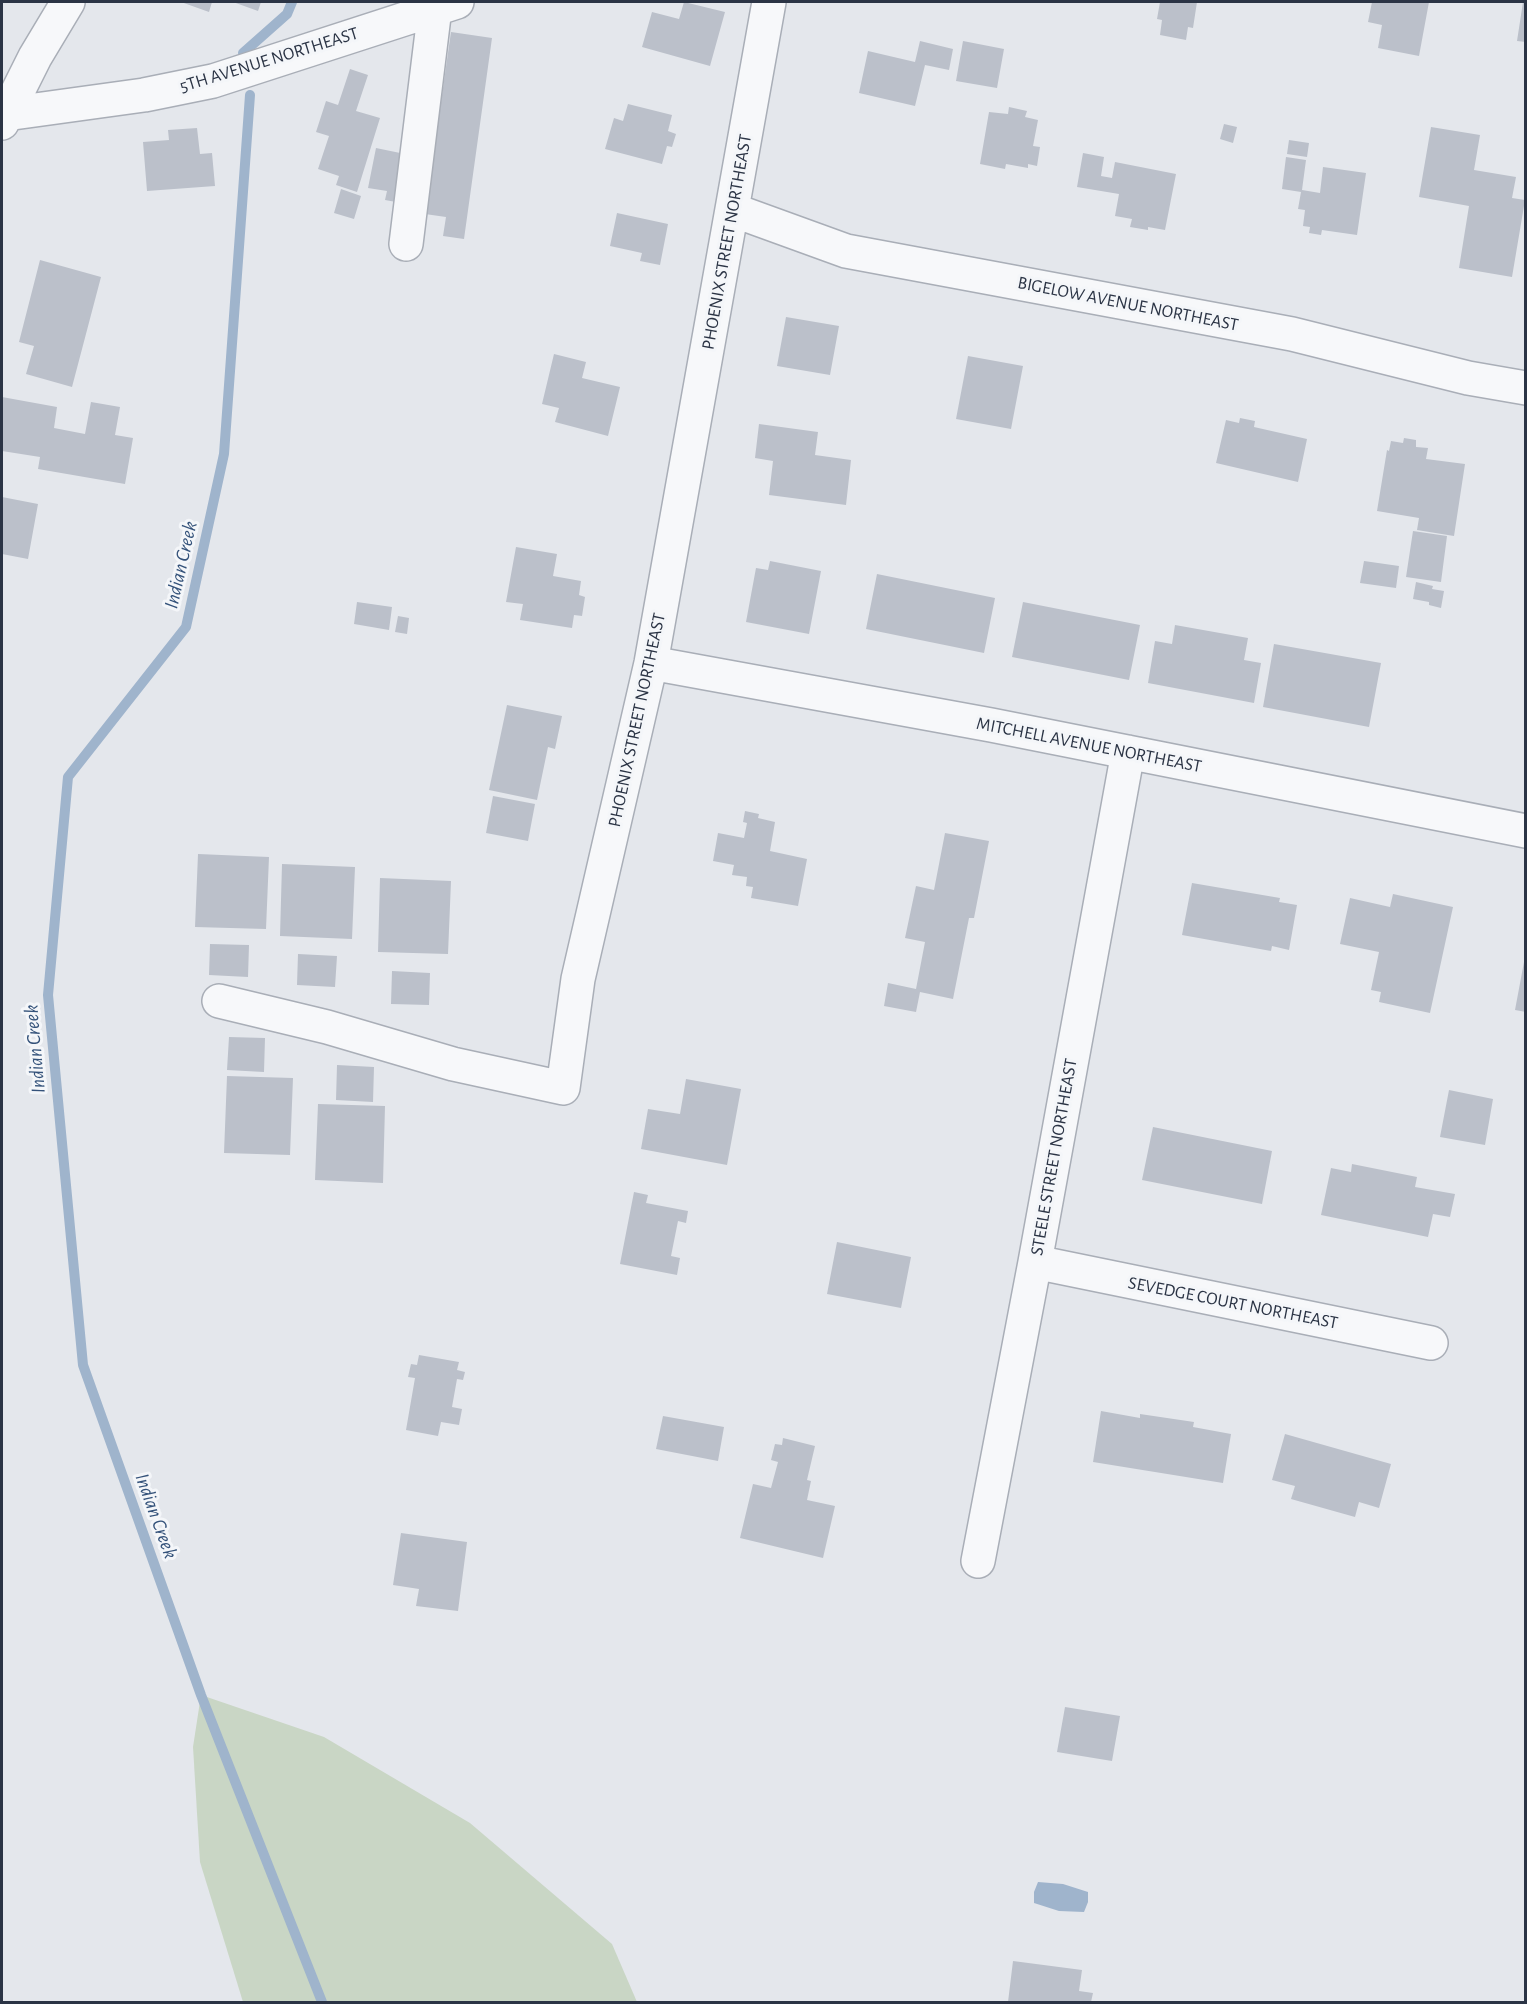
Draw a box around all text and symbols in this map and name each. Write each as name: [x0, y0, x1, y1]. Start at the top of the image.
street label: 5TH AVENUE NORTHEAST: [177, 23, 361, 97]
street label: PHOENIX STREET NORTHEAST: [697, 133, 757, 351]
street label: BIGELOW AVENUE NORTHEAST: [1016, 272, 1240, 336]
water label: Indian Creek: [159, 519, 203, 611]
street label: PHOENIX STREET NORTHEAST: [604, 611, 670, 829]
street label: MITCHELL AVENUE NORTHEAST: [974, 713, 1204, 777]
water label: Indian Creek: [19, 1004, 51, 1094]
street label: STEELE STREET NORTHEAST: [1026, 1057, 1082, 1257]
street label: SEVEDGE COURT NORTHEAST: [1126, 1272, 1340, 1334]
water label: Indian Creek: [130, 1470, 182, 1562]

